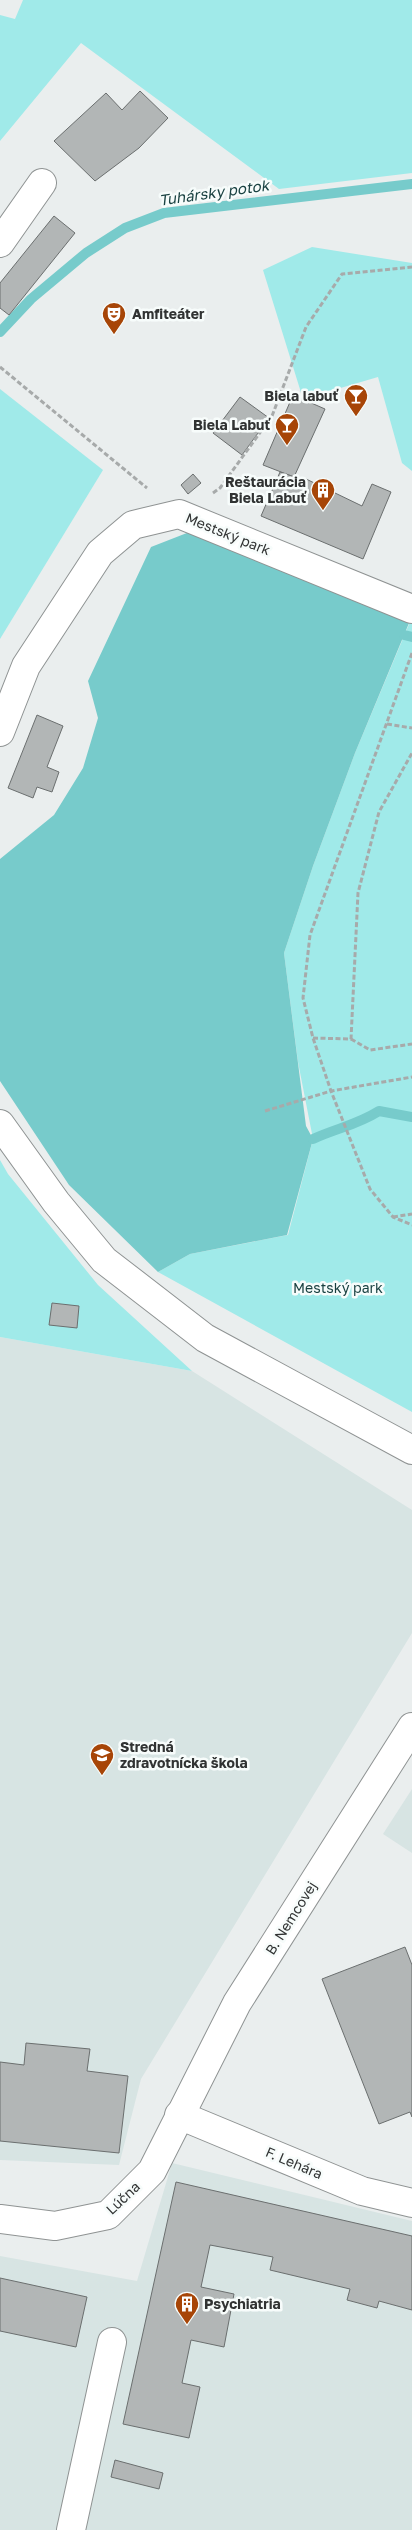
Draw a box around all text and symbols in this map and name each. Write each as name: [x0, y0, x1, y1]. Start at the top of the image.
water label: Tuhársky potok: [158, 175, 272, 210]
theatre icon: Amfiteáter: [101, 301, 127, 335]
place label: Amfiteáter: [132, 305, 205, 322]
bar icon: Biela labuť: [343, 383, 369, 417]
place label: Biela labuť: [264, 387, 339, 404]
bar icon: Biela Labuť: [274, 412, 300, 446]
place label: Biela Labuť: [193, 416, 271, 433]
place label: Reštaurácia Biela Labuť: [225, 473, 307, 506]
building icon: Reštaurácia Biela Labuť: [310, 477, 336, 511]
street label: Mestský park: [183, 509, 273, 558]
park label: Mestský park: [293, 1279, 383, 1296]
place label: Stredná zdravotnícka škola: [120, 1738, 248, 1771]
school or university icon: Stredná zdravotnícka škola: [89, 1742, 115, 1776]
street label: B. Nemcovej: [261, 1878, 320, 1958]
street label: F. Lehára: [263, 2143, 325, 2182]
street label: Lúčna: [102, 2178, 143, 2218]
building icon: Psychiatria: [174, 2291, 200, 2325]
place label: Psychiatria: [204, 2295, 281, 2312]

